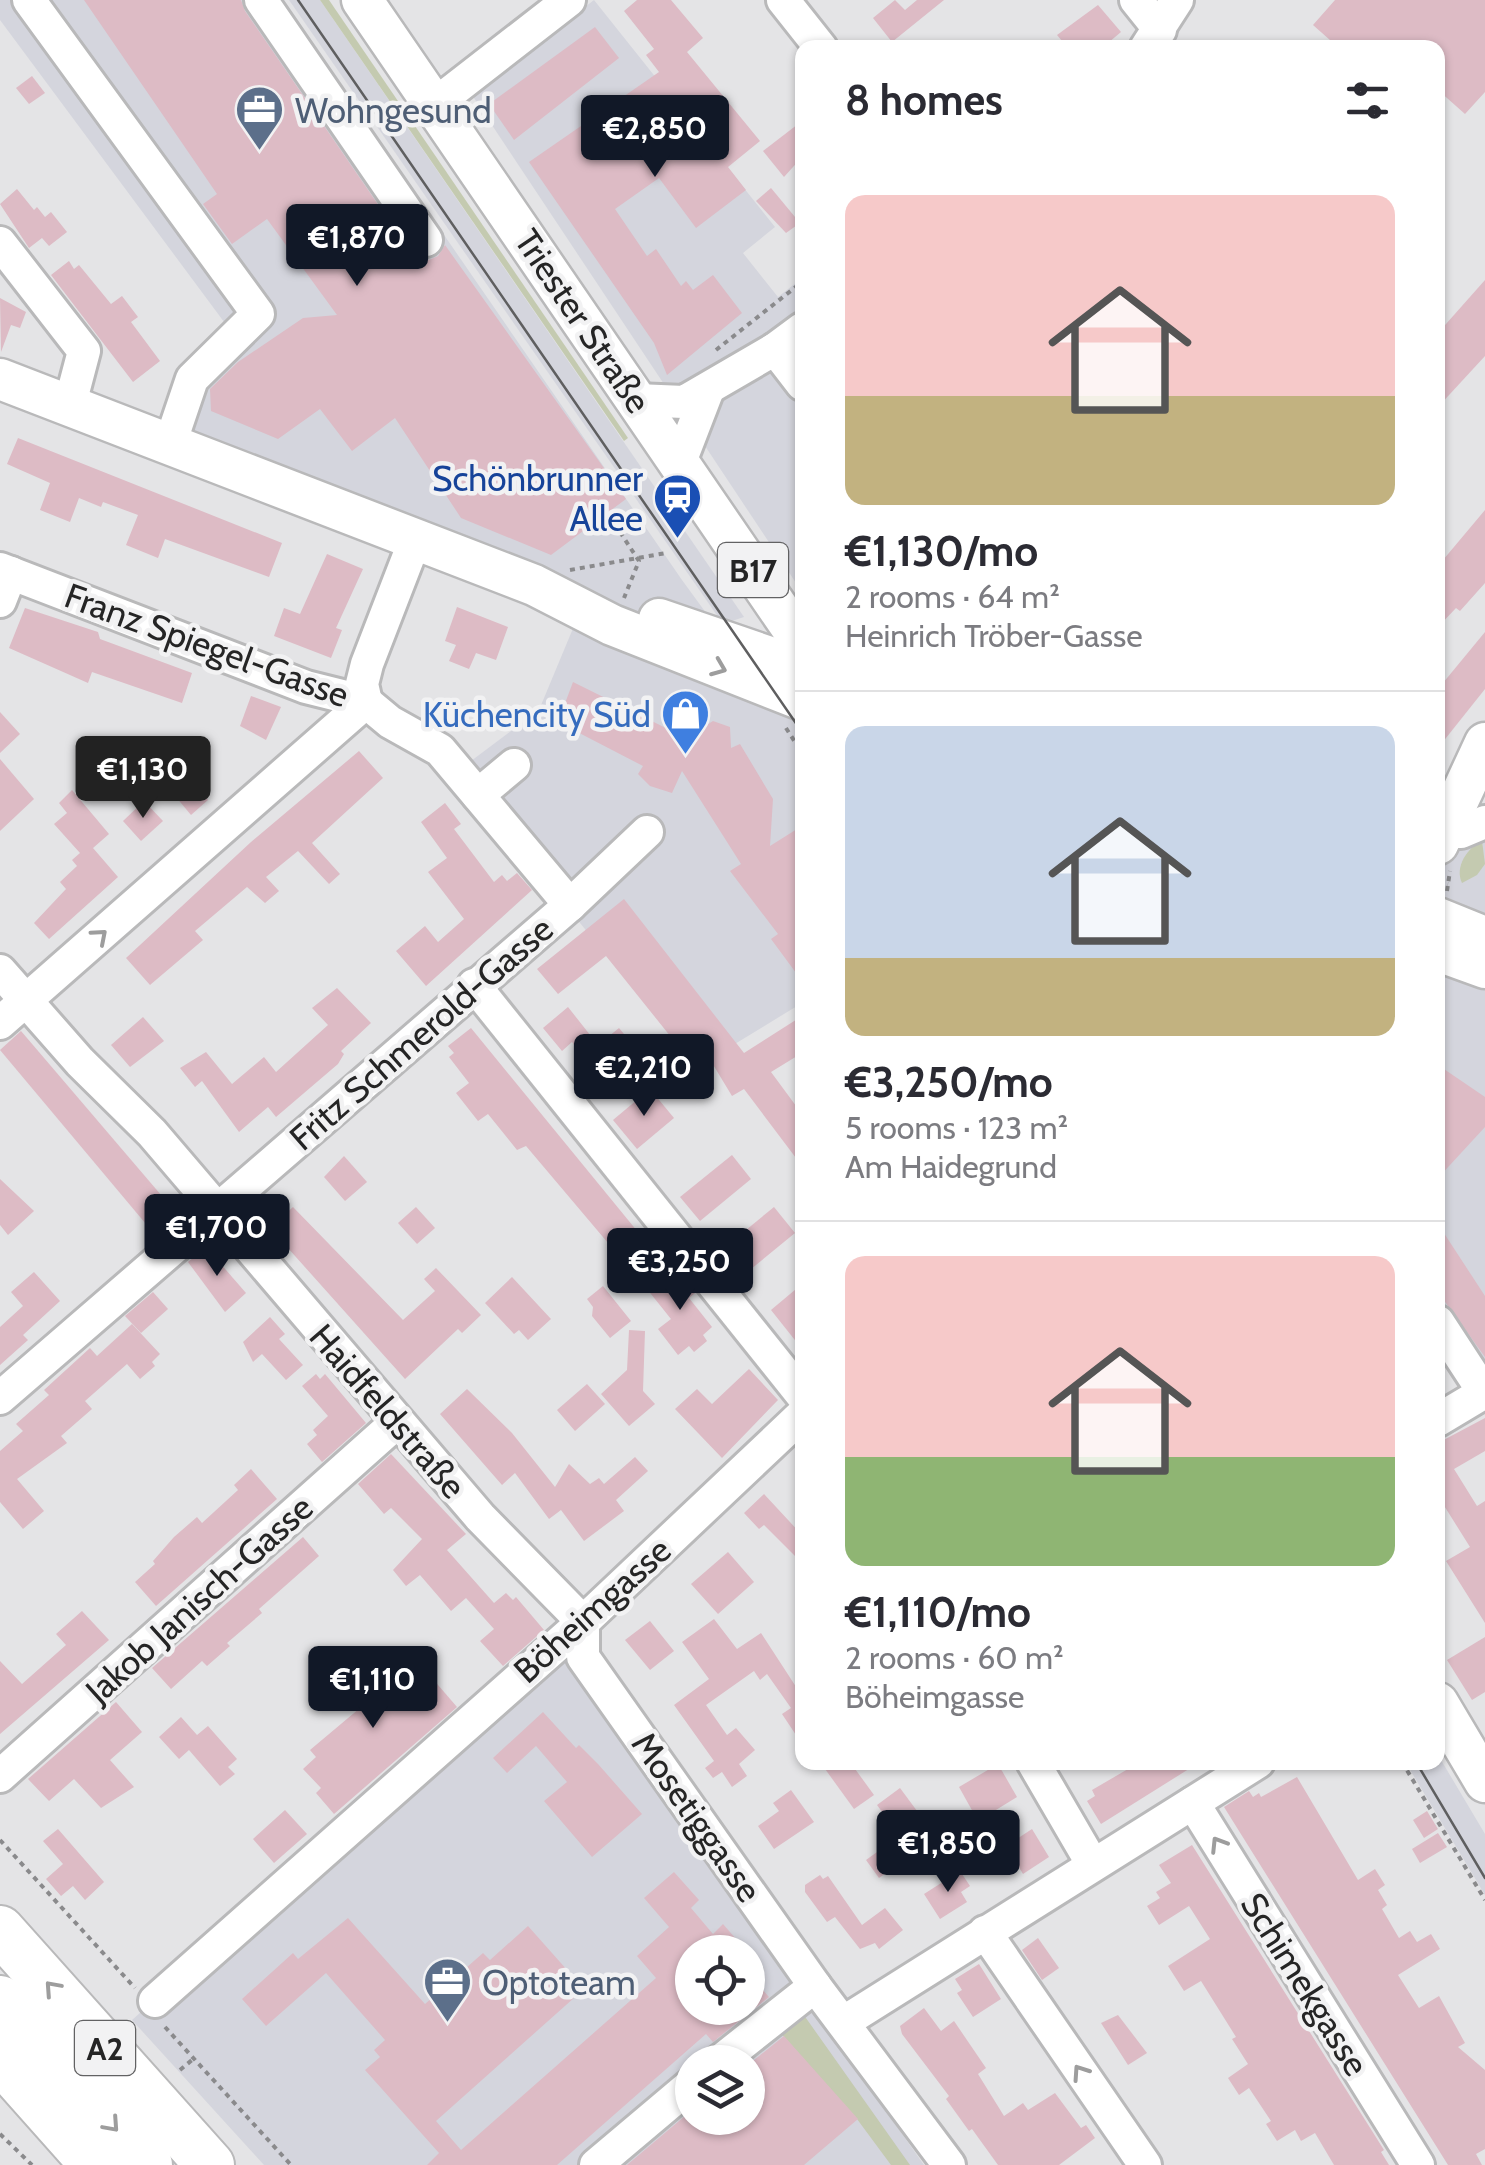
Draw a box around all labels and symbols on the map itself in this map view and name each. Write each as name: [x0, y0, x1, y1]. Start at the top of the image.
office icon: Wohngesund: [234, 84, 286, 152]
place label: Wohngesund: [295, 89, 492, 132]
pin: €2,850: [574, 95, 736, 180]
pin: €1,870: [276, 204, 438, 289]
street label: Triester Straße: [506, 221, 660, 421]
place label: Schönbrunner Allee: [432, 457, 643, 540]
station icon: Schönbrunner Allee: [652, 472, 704, 540]
road number: B17: [718, 543, 788, 597]
street label: Franz Spiegel-Gasse: [59, 574, 355, 716]
one-way arrow: [709, 656, 727, 676]
shop icon: Küchencity Süd: [660, 688, 712, 756]
place label: Küchencity Süd: [423, 693, 651, 736]
pin: €1,130: [62, 736, 224, 821]
street label: Fritz Schmerold-Gasse: [281, 907, 561, 1159]
one-way arrow: [89, 930, 107, 948]
pin: €2,210: [563, 1034, 725, 1119]
pin: €1,700: [136, 1194, 298, 1279]
pin: €3,250: [599, 1228, 761, 1313]
street label: Haidfeldstraße: [301, 1315, 475, 1507]
street label: Jakob Janisch-Gasse: [76, 1486, 321, 1713]
street label: Böheimgasse: [505, 1528, 679, 1692]
pin: €1,110: [292, 1646, 454, 1731]
street label: Mosetiggasse: [623, 1724, 771, 1910]
pin: €1,850: [867, 1810, 1029, 1895]
one-way arrow: [1212, 1837, 1231, 1855]
street label: Schimekgasse: [1232, 1885, 1378, 2083]
office icon: Optoteam: [421, 1956, 473, 2024]
place label: Optoteam: [482, 1961, 636, 2004]
one-way arrow: [45, 1981, 63, 2000]
road number: A2: [75, 2021, 135, 2075]
one-way arrow: [1074, 2064, 1092, 2083]
one-way arrow: [100, 2113, 118, 2132]

